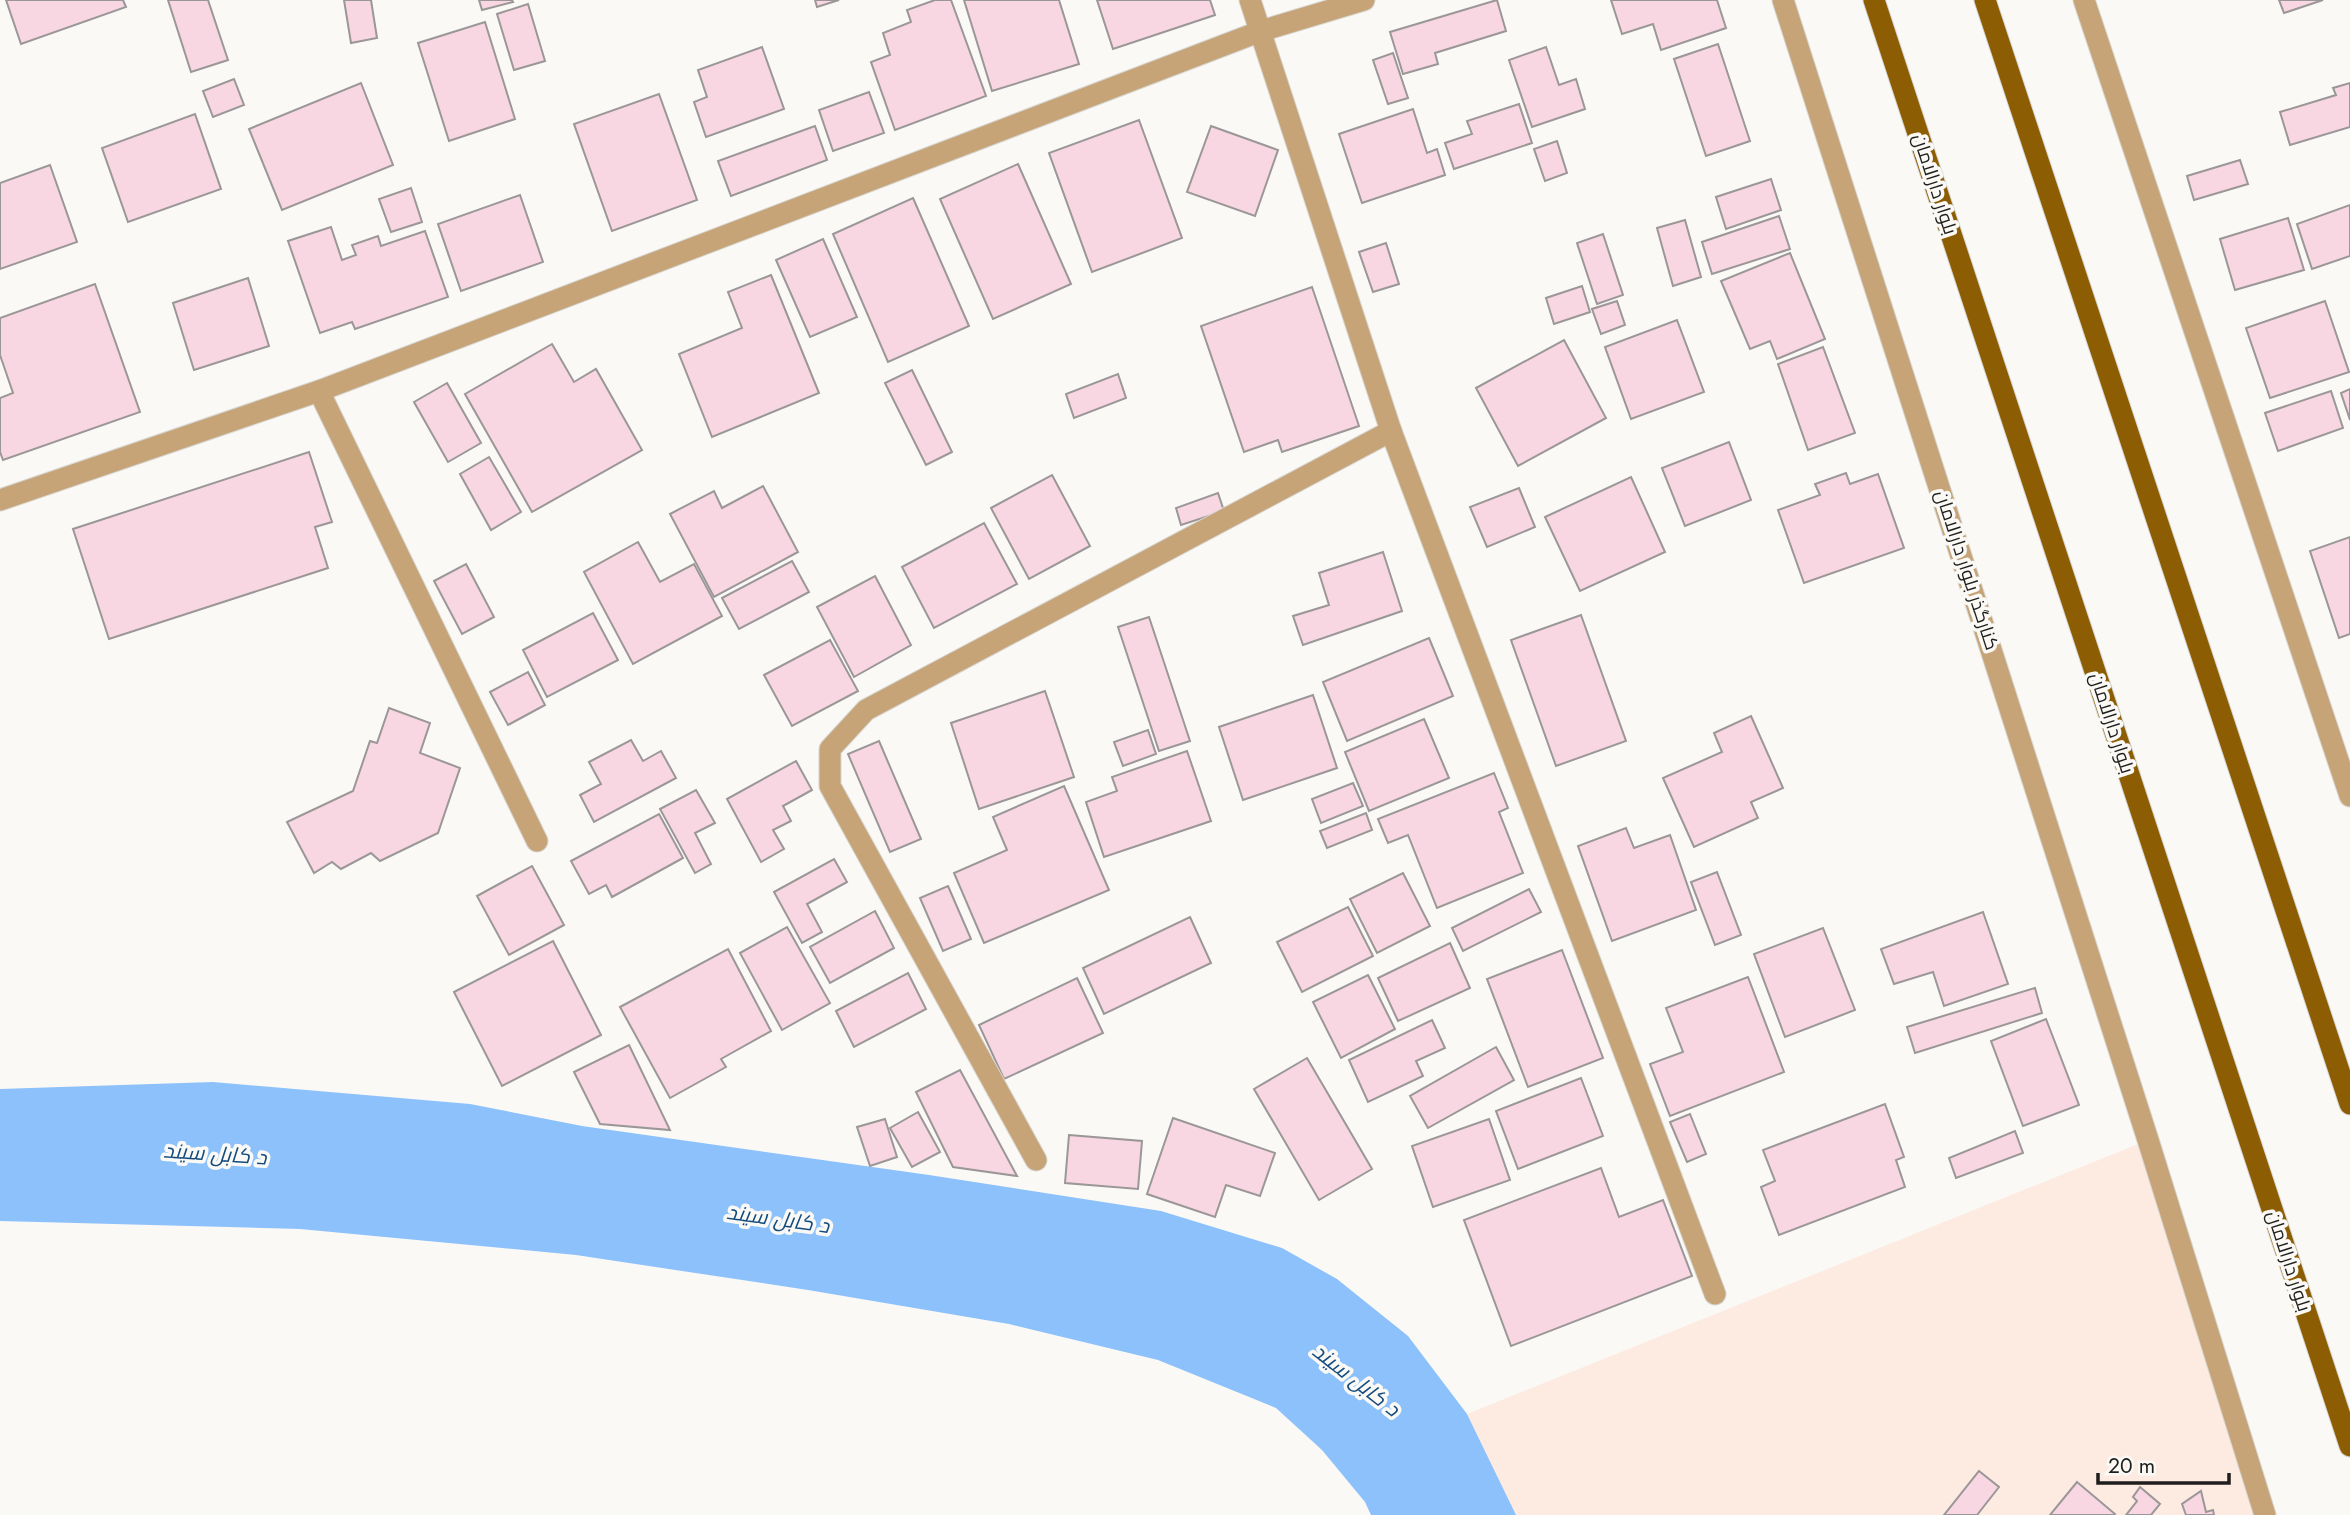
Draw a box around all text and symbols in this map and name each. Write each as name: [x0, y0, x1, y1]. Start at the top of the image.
street label: بلوار دارالامان: [1906, 130, 1964, 238]
street label: کنارگذر بلوار دارالامان: [1928, 487, 2006, 653]
street label: بلوار دارالامان: [2083, 669, 2141, 777]
water label: د کابل سيند: [162, 1135, 268, 1173]
water label: د کابل سيند: [725, 1197, 832, 1241]
street label: بلوار دارالامان: [2260, 1207, 2318, 1315]
water label: د کابل سيند: [1306, 1336, 1407, 1424]
scale bar: [2098, 1442, 2229, 1486]
text: 20 m: [2108, 1451, 2155, 1481]

